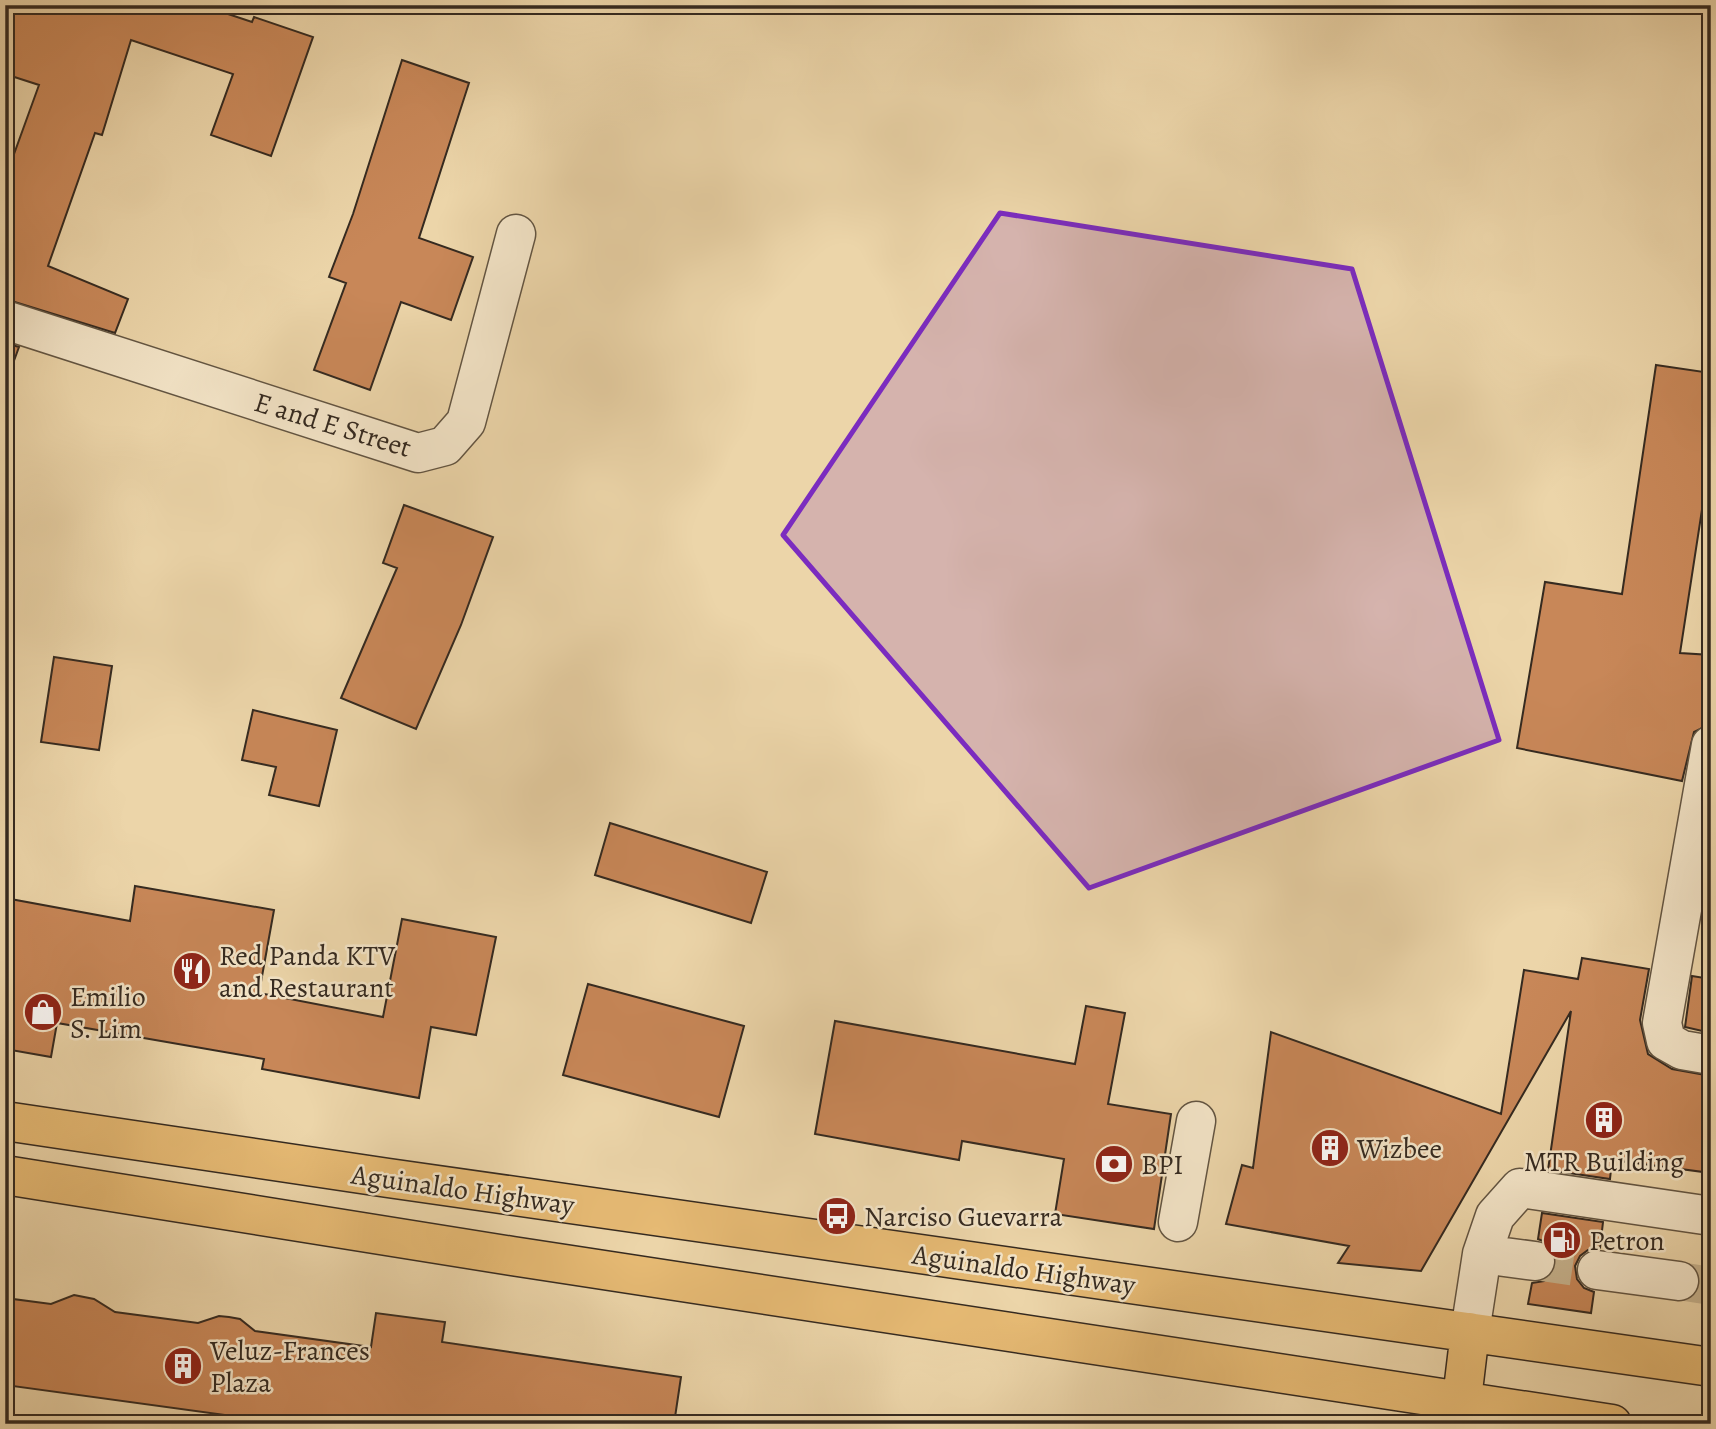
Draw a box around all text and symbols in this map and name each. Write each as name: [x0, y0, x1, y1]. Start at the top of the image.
street label: E and E Street: [250, 383, 416, 467]
place label: Red Panda KTV and Restaurant: [219, 937, 396, 1007]
restaurant icon: Red Panda KTV and Restaurant: [171, 950, 213, 992]
place label: Emilio S. Lim: [70, 978, 146, 1048]
shop icon: Emilio S. Lim: [22, 991, 64, 1033]
building icon: MTR Building: [1583, 1099, 1625, 1141]
building icon: Wizbee: [1309, 1127, 1351, 1169]
place label: Wizbee: [1356, 1130, 1442, 1168]
bank icon: BPI: [1093, 1143, 1135, 1185]
place label: MTR Building: [1524, 1143, 1684, 1181]
place label: BPI: [1141, 1146, 1183, 1184]
street label: Aguinaldo Highway: [348, 1155, 577, 1225]
bus stop icon: Narciso Guevarra: [816, 1195, 858, 1237]
place label: Narciso Guevarra: [864, 1198, 1063, 1236]
fuel station icon: Petron: [1541, 1219, 1583, 1261]
place label: Petron: [1589, 1222, 1665, 1260]
street label: Aguinaldo Highway: [909, 1235, 1138, 1305]
place label: Veluz-Frances Plaza: [209, 1332, 370, 1402]
building icon: Veluz-Frances Plaza: [162, 1345, 204, 1387]

